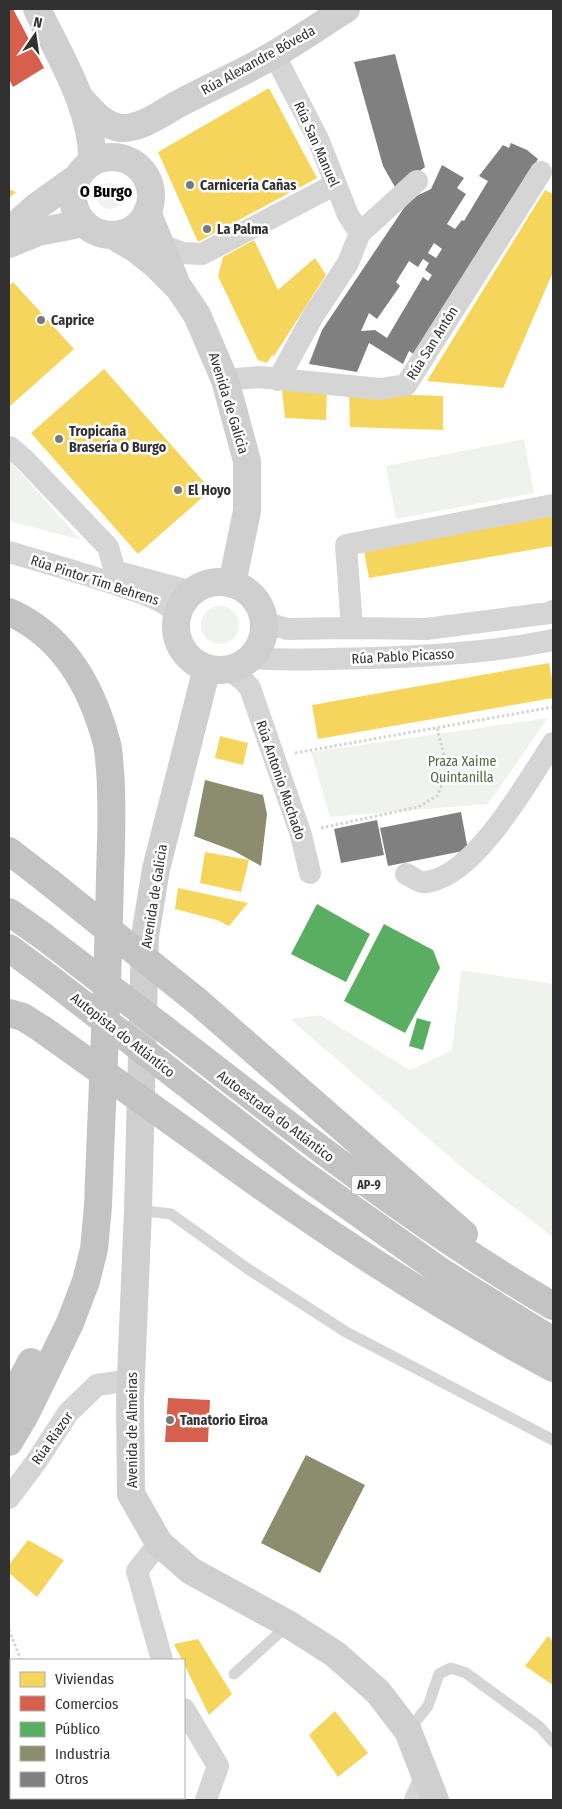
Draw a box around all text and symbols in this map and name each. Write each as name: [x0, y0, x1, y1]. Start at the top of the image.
north arrow: [10, 10, 60, 60]
text: N: [32, 14, 44, 32]
street label: Rúa Alexandre Bóveda: [198, 22, 318, 99]
street label: Rúa San Manuel: [290, 99, 343, 190]
place label: Carnicería Cañas: [200, 177, 296, 194]
marker: Carnicería Cañas: [184, 179, 196, 191]
district label: O Burgo: [80, 182, 133, 201]
place label: La Palma: [217, 221, 269, 238]
marker: La Palma: [201, 223, 213, 235]
street label: Rúa San Antón: [403, 303, 462, 383]
place label: Caprice: [51, 312, 94, 329]
marker: Caprice: [35, 314, 47, 326]
street label: Avenida de Galicia: [205, 350, 252, 456]
place label: Tropicaña Brasería O Burgo: [69, 423, 167, 456]
marker: Tropicaña Brasería O Burgo: [53, 433, 65, 445]
place label: El Hoyo: [188, 482, 232, 499]
marker: El Hoyo: [172, 484, 184, 496]
street label: Rúa Pintor Tim Behrens: [28, 552, 161, 609]
street label: Rúa Pablo Picasso: [351, 645, 455, 668]
street label: Rúa Antonio Machado: [252, 718, 309, 842]
park label: Praza Xaime Quintanilla: [428, 753, 496, 786]
street label: Avenida de Galicia: [138, 843, 171, 949]
street label: Autopista do Atlántico: [67, 990, 178, 1081]
street label: Autoestrada do Atlántico: [214, 1067, 337, 1166]
road number: AP-9: [352, 1176, 386, 1194]
street label: Avenida de Almeiras: [124, 1372, 141, 1488]
street label: Rúa Riazor: [28, 1408, 77, 1468]
place label: Tanatorio Eiroa: [180, 1412, 268, 1429]
marker: Tanatorio Eiroa: [164, 1414, 176, 1426]
legend: [10, 1659, 185, 1799]
text: Viviendas: [55, 1670, 114, 1688]
text: Comercios: [55, 1695, 118, 1713]
text: Público: [55, 1720, 100, 1738]
text: Industria: [55, 1745, 110, 1763]
text: Otros: [55, 1770, 88, 1788]

